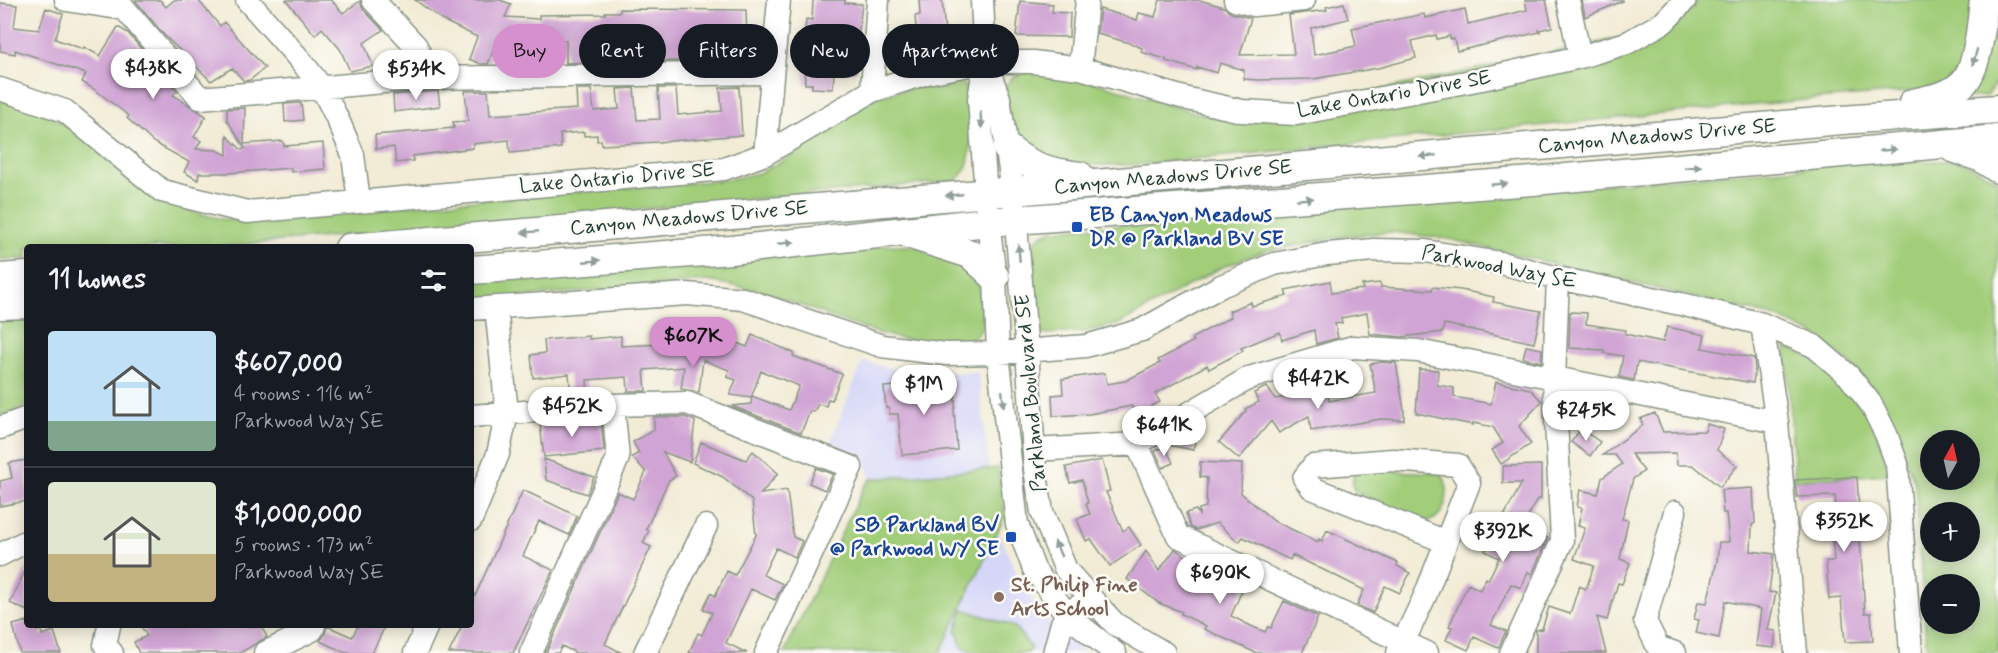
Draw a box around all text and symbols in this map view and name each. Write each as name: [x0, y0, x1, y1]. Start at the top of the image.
chip: Buy: [492, 24, 567, 78]
chip: Rent: [579, 24, 666, 78]
chip: Filters: [678, 24, 778, 78]
chip: New: [790, 24, 870, 78]
chip: Apartment: [882, 24, 1019, 78]
one-way arrow: [1969, 48, 1979, 67]
pin: $438K: [111, 49, 195, 100]
pin: $534K: [374, 50, 458, 101]
text: $438K: [125, 55, 181, 82]
text: $534K: [387, 56, 445, 83]
street label: Lake Ontario Drive SE: [1295, 63, 1493, 125]
one-way arrow: [976, 111, 986, 130]
street label: Canyon Meadows Drive SE: [1537, 112, 1777, 160]
one-way arrow: [1878, 145, 1897, 155]
one-way arrow: [1418, 151, 1437, 161]
street label: Canyon Meadows Drive SE: [1053, 153, 1293, 201]
street label: Lake Ontario Drive SE: [518, 155, 716, 201]
one-way arrow: [1684, 162, 1703, 172]
one-way arrow: [1490, 179, 1509, 189]
one-way arrow: [945, 190, 964, 200]
street label: Canyon Meadows Drive SE: [569, 194, 809, 242]
one-way arrow: [1295, 194, 1314, 204]
place label: EB Canyon Meadows DR @ Parkland BV SE: [1089, 201, 1284, 253]
marker: EB Canyon Meadows DR @ Parkland BV SE: [1070, 220, 1084, 234]
one-way arrow: [520, 227, 539, 237]
street label: Parkwood Way SE: [1419, 238, 1579, 296]
one-way arrow: [777, 239, 796, 248]
one-way arrow: [1014, 244, 1024, 263]
one-way arrow: [583, 256, 602, 266]
text: 11 homes: [48, 263, 146, 297]
icon: filters: [417, 264, 450, 297]
street label: Parkland Boulevard SE: [1008, 293, 1054, 493]
pin: $607K: [651, 317, 735, 368]
text: $607K: [664, 323, 722, 350]
text: $607,000: [234, 347, 343, 381]
icon: home: [96, 355, 168, 427]
pin: $442K: [1276, 359, 1360, 410]
pin: $1M: [895, 365, 953, 416]
text: $442K: [1287, 365, 1349, 392]
text: $1M: [905, 371, 943, 398]
text: 4 rooms · 116 m²: [234, 381, 373, 408]
pin: $452K: [530, 387, 614, 438]
one-way arrow: [998, 389, 1007, 408]
pin: $245K: [1544, 391, 1628, 442]
text: $452K: [542, 393, 602, 420]
text: $245K: [1557, 397, 1615, 424]
pin: $641K: [1122, 406, 1206, 457]
text: Parkwood Way SE: [234, 408, 384, 435]
text: $641K: [1136, 412, 1192, 439]
north arrow: [1920, 430, 1980, 490]
map controls: [1920, 430, 1980, 634]
text: $1,000,000: [234, 498, 362, 532]
pin: $352K: [1802, 502, 1886, 553]
button: +: [1920, 502, 1980, 562]
icon: home: [96, 506, 168, 578]
text: $352K: [1815, 508, 1873, 535]
place label: SB Parkland BV @ Parkwood WY SE: [830, 511, 999, 563]
pin: $392K: [1461, 512, 1545, 563]
text: $392K: [1474, 518, 1532, 545]
marker: SB Parkland BV @ Parkwood WY SE: [1004, 530, 1018, 544]
text: 5 rooms · 173 m²: [234, 532, 373, 559]
one-way arrow: [1053, 539, 1063, 557]
pin: $690K: [1178, 554, 1262, 605]
text: Parkwood Way SE: [234, 559, 384, 586]
text: $690K: [1190, 560, 1250, 587]
place label: St. Philip Fine Arts School: [1011, 571, 1138, 623]
button: −: [1920, 574, 1980, 634]
marker: St. Philip Fine Arts School: [992, 590, 1006, 604]

